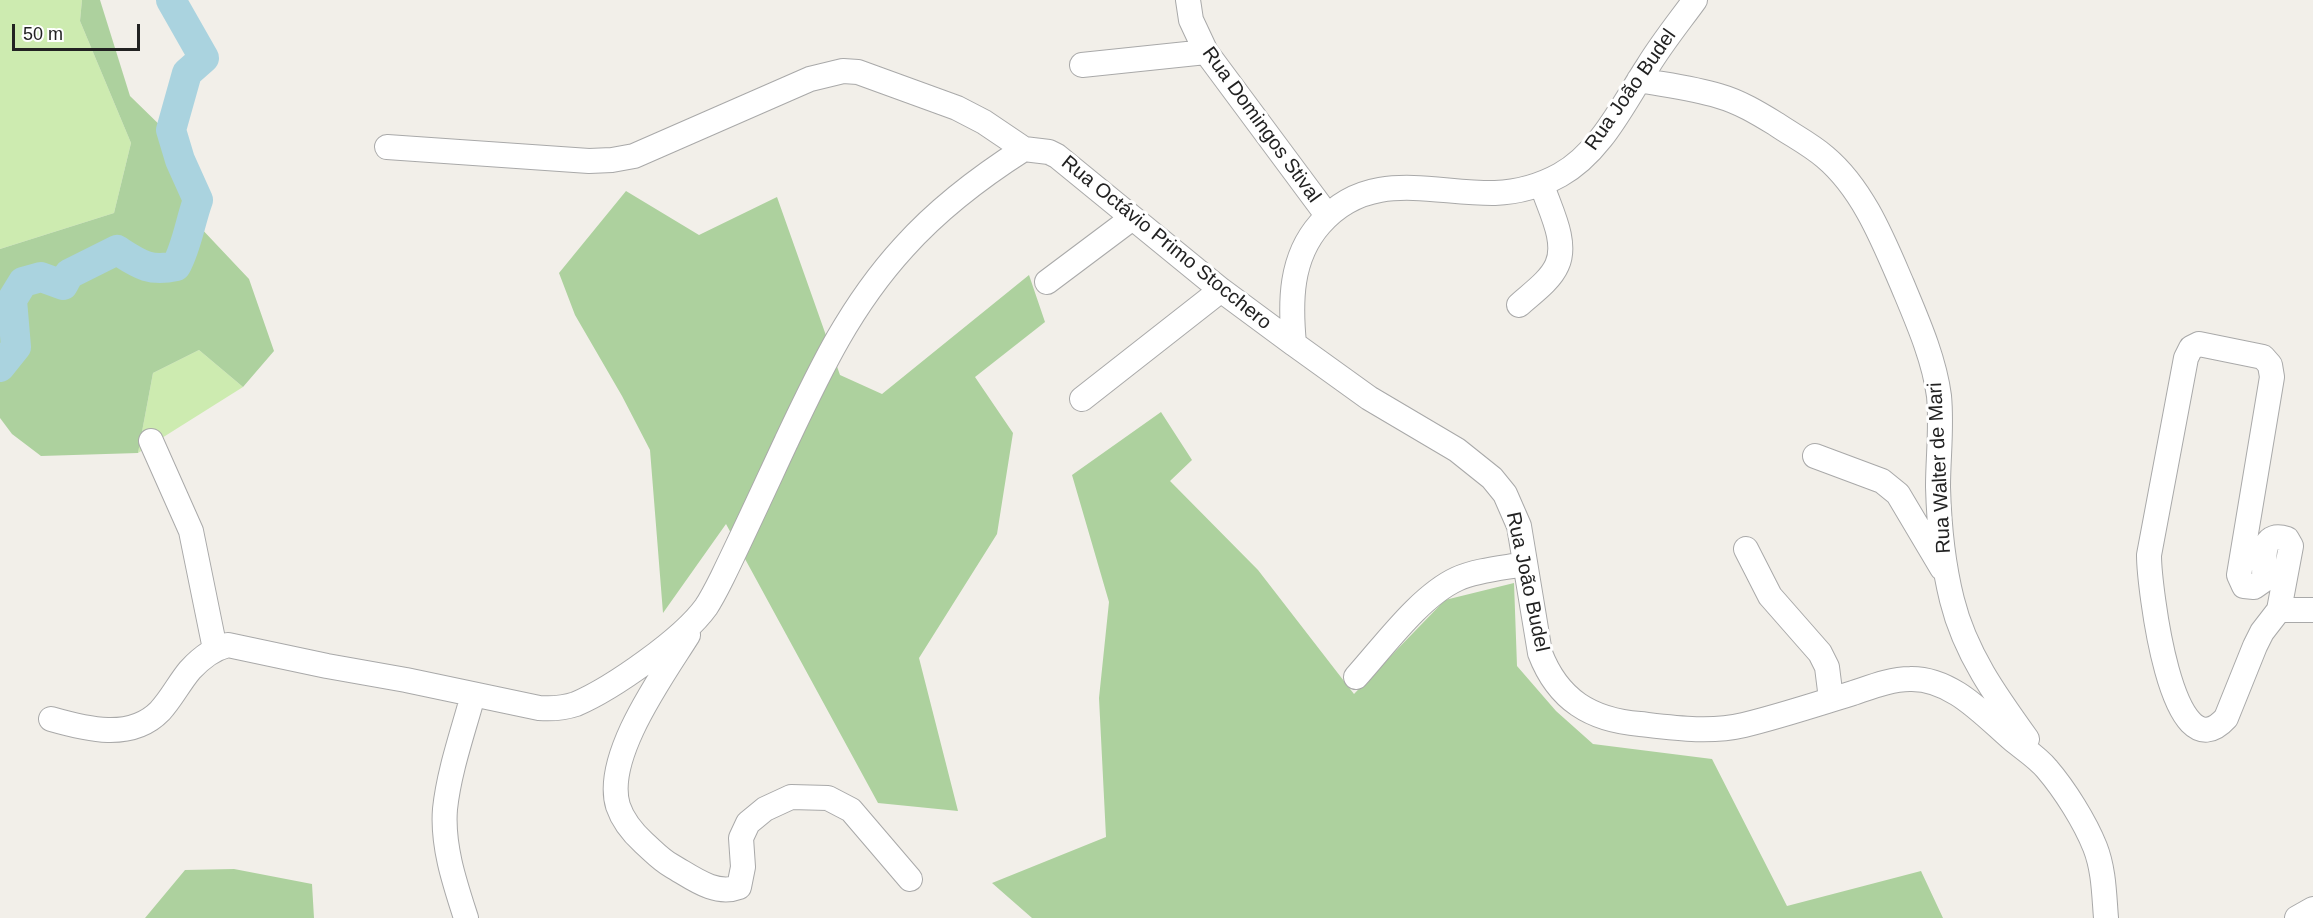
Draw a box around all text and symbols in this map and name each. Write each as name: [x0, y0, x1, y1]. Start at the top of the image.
scale bar: [15, 12, 142, 50]
text: 50 m: [23, 24, 63, 44]
street label: Rua João Budel: [1580, 25, 1682, 155]
street label: Rua Domingos Stival: [1196, 42, 1326, 208]
street label: Rua Octávio Primo Stocchero: [1056, 151, 1276, 335]
street label: Rua Walter de Mari: [1924, 382, 1956, 554]
street label: Rua João Budel: [1500, 510, 1554, 654]

